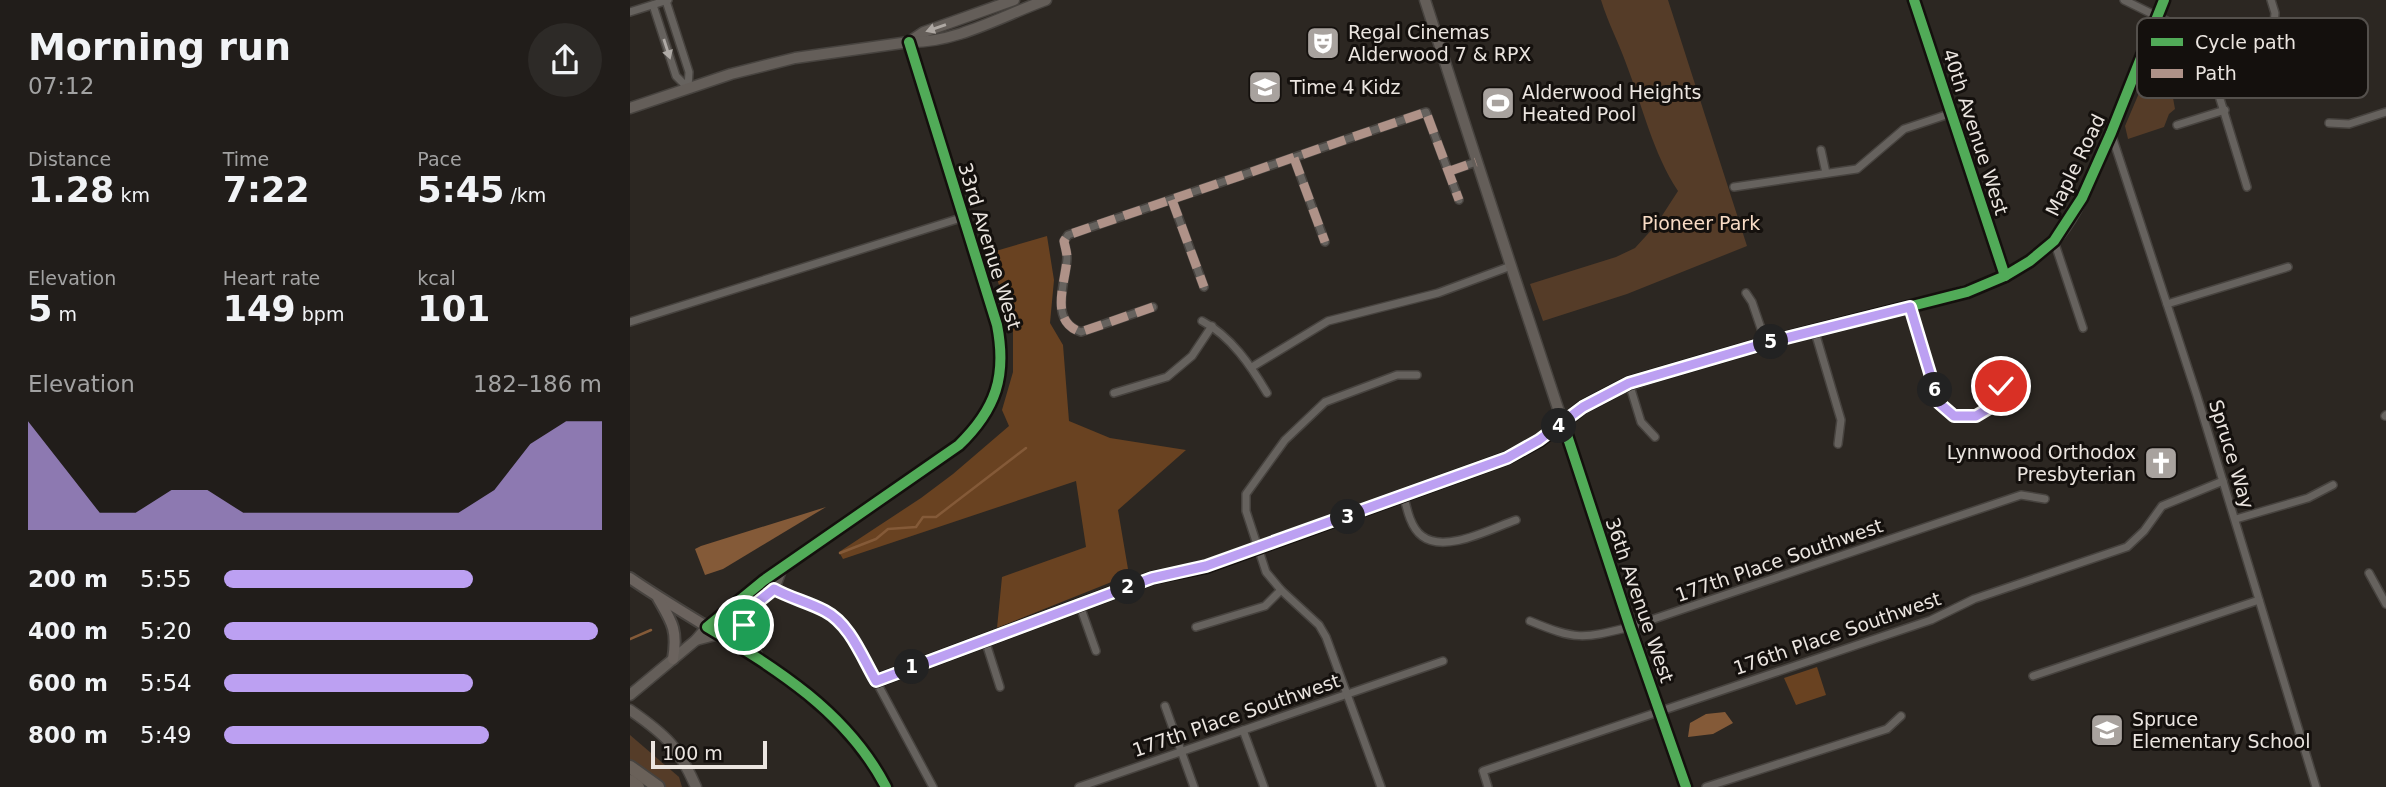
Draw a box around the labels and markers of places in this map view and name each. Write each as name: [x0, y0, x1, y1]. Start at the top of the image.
place label: Regal Cinemas Alderwood 7 & RPX: [1348, 21, 1531, 65]
theatre icon: Regal Cinemas Alderwood 7 & RPX: [1304, 24, 1342, 62]
school or university icon: Time 4 Kidz: [1246, 68, 1284, 106]
place label: Time 4 Kidz: [1289, 76, 1400, 98]
place label: Alderwood Heights Heated Pool: [1522, 81, 1701, 125]
sports icon: Alderwood Heights Heated Pool: [1479, 84, 1517, 122]
pin: 5: [1754, 324, 1788, 360]
pin: [1971, 356, 2031, 416]
pin: 6: [1918, 372, 1952, 408]
pin: 4: [1542, 408, 1576, 444]
place label: Lynnwood Orthodox Presbyterian: [1947, 441, 2136, 485]
church icon: Lynnwood Orthodox Presbyterian: [2142, 444, 2180, 482]
pin: 3: [1330, 500, 1366, 534]
pin: 2: [1110, 570, 1146, 604]
pin: [714, 595, 774, 655]
pin: 1: [894, 650, 930, 684]
place label: Spruce Elementary School: [2132, 708, 2310, 752]
school or university icon: Spruce Elementary School: [2088, 711, 2126, 749]

